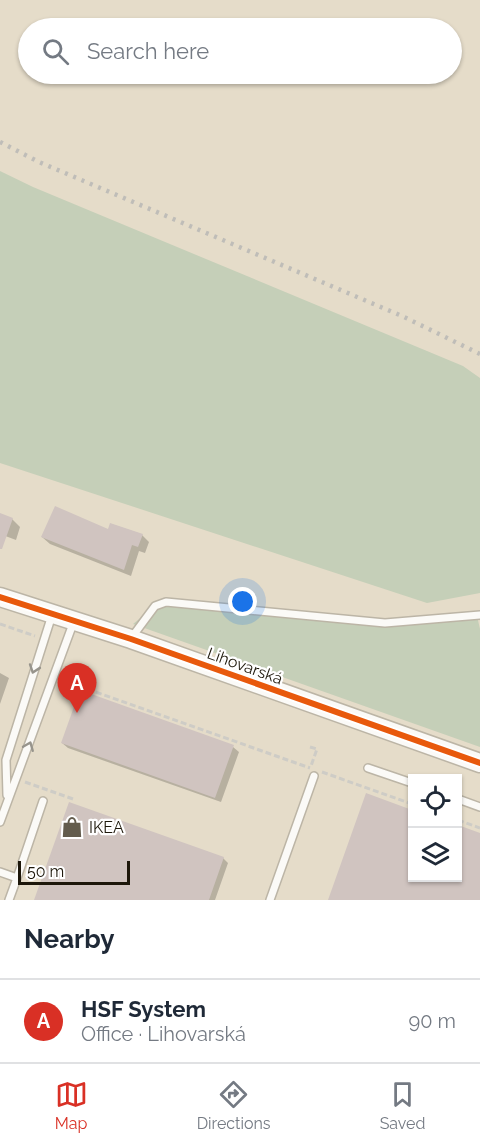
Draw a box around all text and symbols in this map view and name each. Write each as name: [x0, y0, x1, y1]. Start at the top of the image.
search box: [18, 18, 462, 84]
icon: search: [39, 35, 72, 68]
text: Search here: [87, 38, 209, 64]
your location: [228, 587, 257, 616]
street label: Lihovarská: [205, 644, 285, 688]
one-way arrow: [29, 663, 42, 674]
pin: A: [58, 664, 97, 713]
one-way arrow: [22, 742, 34, 753]
map controls: [408, 774, 462, 882]
button: locate: [408, 774, 462, 828]
shop icon: IKEA: [60, 815, 84, 839]
place label: IKEA: [89, 818, 124, 837]
button: layers: [408, 828, 462, 882]
scale bar: [18, 858, 130, 886]
text: 50 m: [27, 862, 64, 881]
text: Nearby: [24, 924, 114, 954]
text: HSF System: [81, 996, 206, 1022]
text: A: [37, 1009, 50, 1033]
text: 90 m: [409, 1009, 456, 1033]
text: Office · Lihovarská: [81, 1022, 246, 1046]
tab: Map: [55, 1078, 88, 1133]
tab: Directions: [197, 1078, 271, 1133]
tab: Saved: [380, 1078, 425, 1133]

